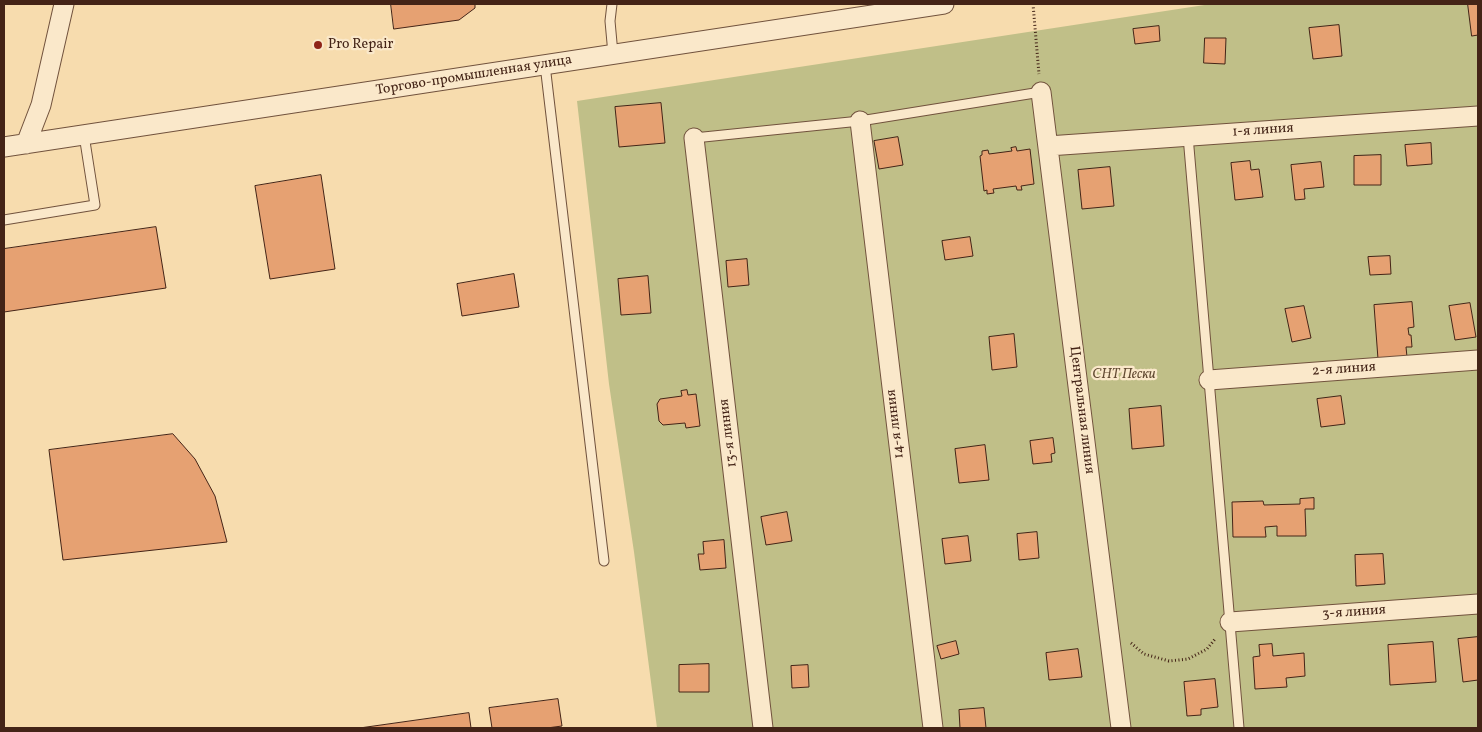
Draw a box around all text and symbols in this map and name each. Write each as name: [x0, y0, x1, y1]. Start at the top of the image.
place label: Pro Repair: [328, 37, 393, 53]
marker: Pro Repair: [312, 39, 324, 51]
street label: Торгово-промышленная улица: [375, 52, 573, 100]
street label: 1-я линия: [1232, 120, 1294, 142]
street label: Центральная линия: [1065, 345, 1097, 475]
street label: 2-я линия: [1311, 359, 1377, 381]
park label: СНТ Пески: [1092, 367, 1156, 383]
street label: 14-я линия: [883, 388, 909, 460]
street label: 13-я линия: [716, 398, 742, 468]
street label: 3-я линия: [1322, 602, 1386, 624]

